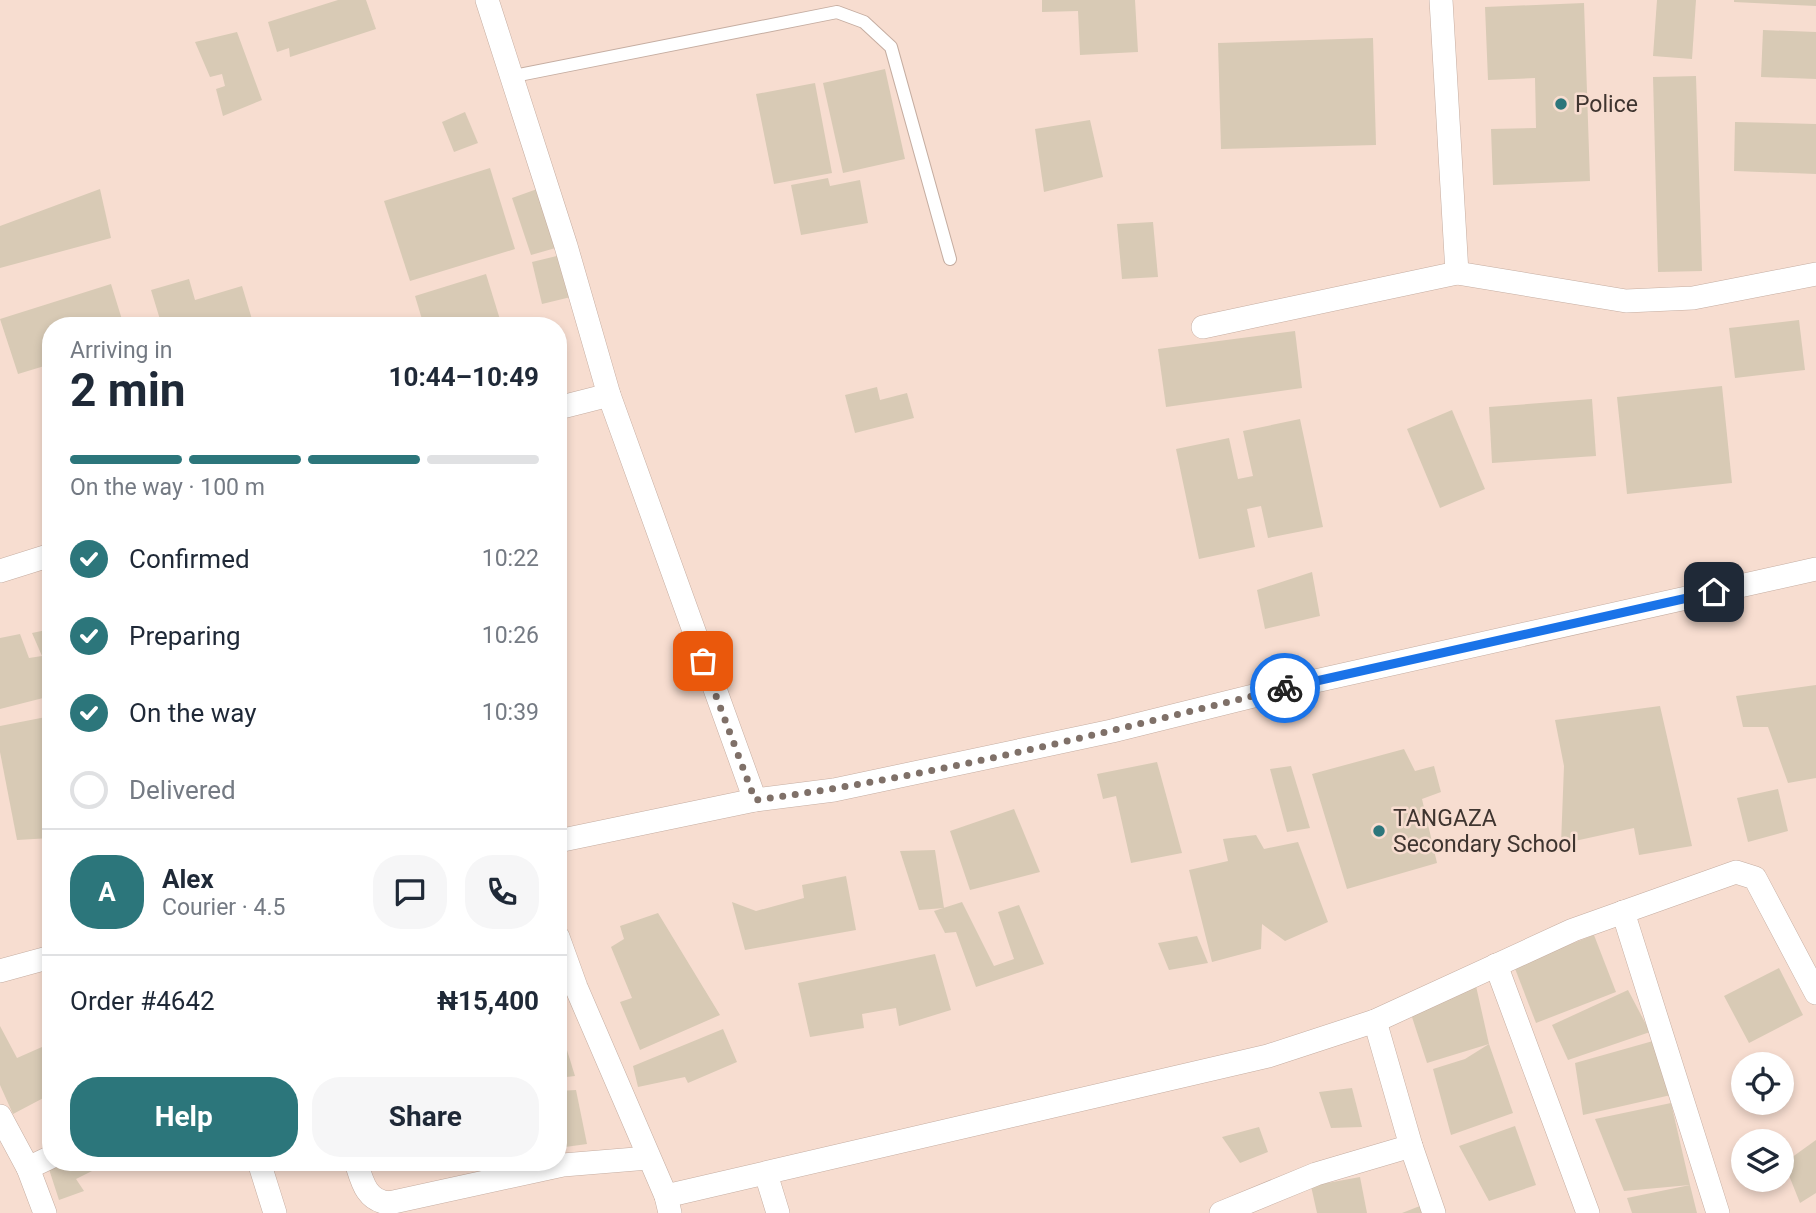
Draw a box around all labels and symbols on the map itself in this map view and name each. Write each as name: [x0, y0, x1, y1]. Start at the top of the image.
place label: Police: [1575, 91, 1638, 118]
marker: Police: [1553, 96, 1569, 112]
pin: [1684, 562, 1744, 622]
pin: [673, 631, 733, 691]
courier: [1250, 653, 1320, 723]
place label: TANGAZA Secondary School: [1393, 805, 1577, 858]
marker: TANGAZA Secondary School: [1371, 823, 1387, 839]

